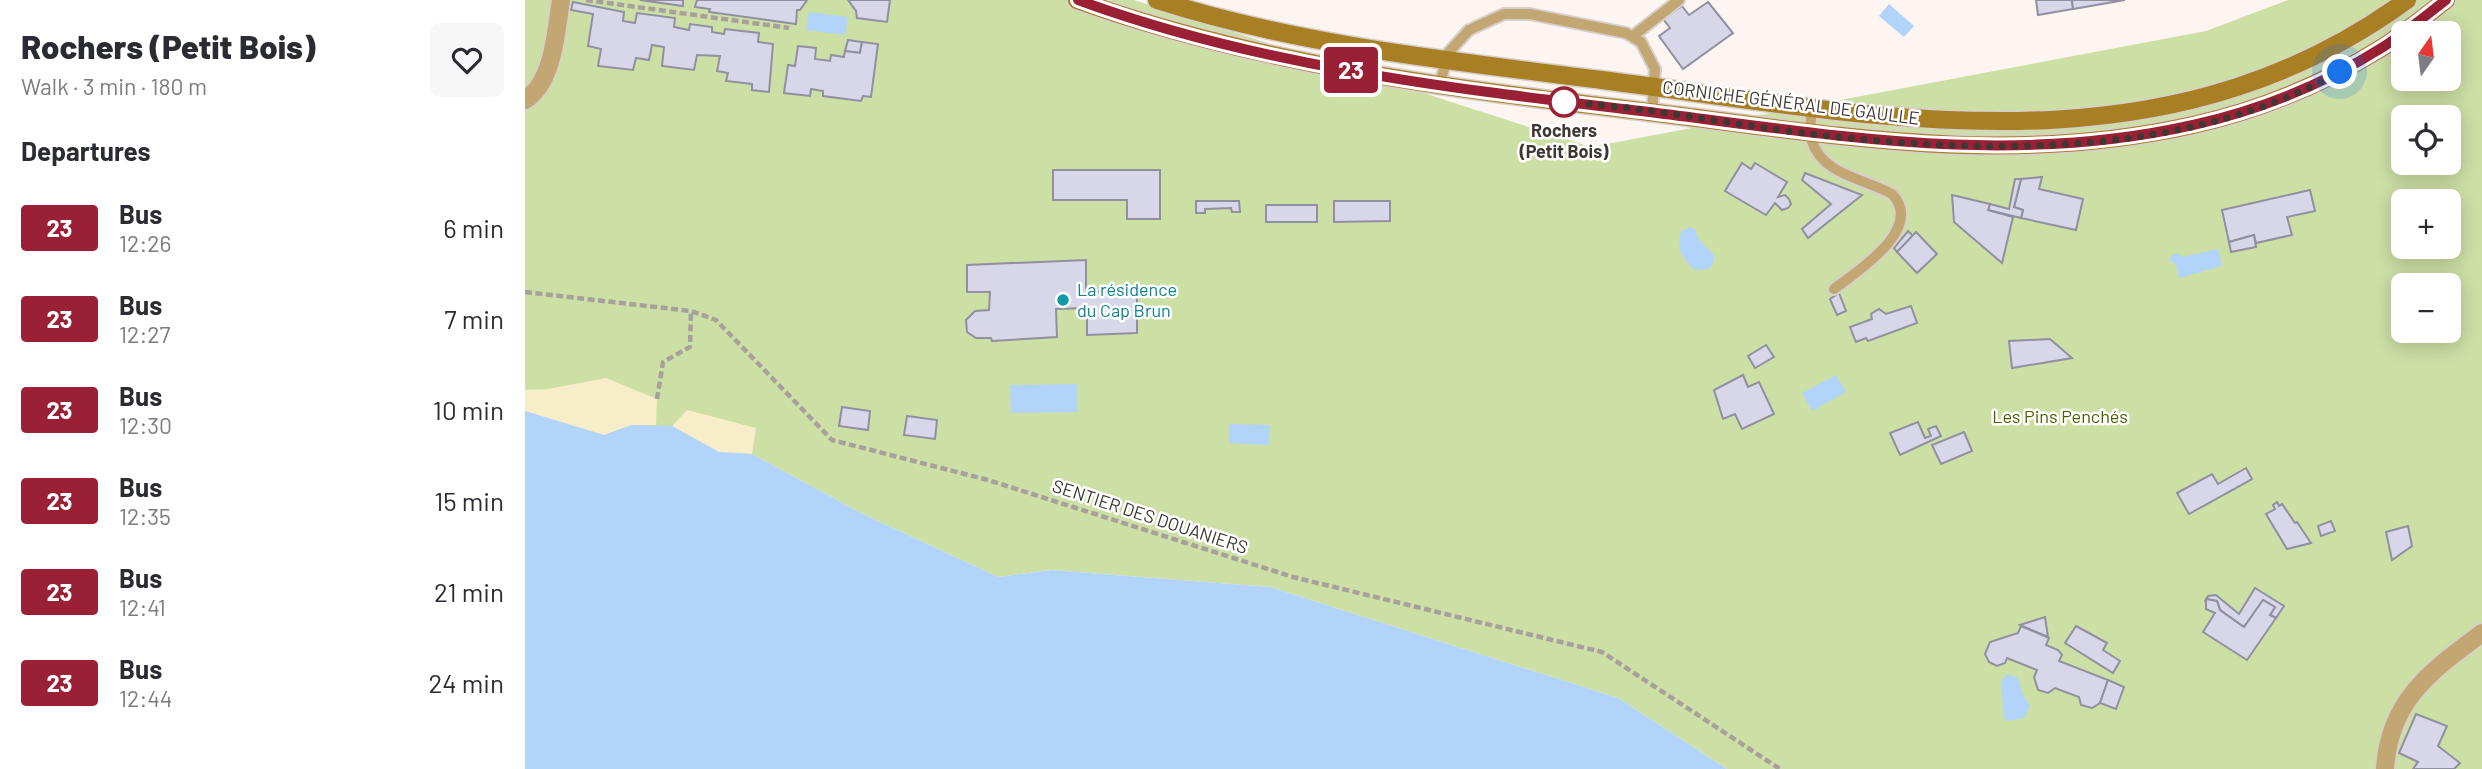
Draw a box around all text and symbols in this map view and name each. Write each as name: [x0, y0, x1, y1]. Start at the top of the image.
north arrow: [2391, 21, 2461, 91]
map controls: [2391, 21, 2461, 343]
button: heart: [430, 23, 504, 97]
text: Rochers (Petit Bois): [21, 26, 315, 66]
line badge: 23: [1319, 47, 1383, 93]
your location: [2322, 54, 2357, 89]
text: 23: [1338, 55, 1364, 84]
text: Walk · 3 min · 180 m: [21, 72, 207, 100]
street label: CORNICHE GÉNÉRAL DE GAULLE: [1661, 75, 1921, 129]
marker: Rochers (Petit Bois): [1549, 87, 1579, 117]
button: locate: [2391, 105, 2461, 175]
place label: Rochers (Petit Bois): [1518, 119, 1609, 162]
text: Departures: [21, 135, 151, 166]
button: +: [2391, 189, 2461, 259]
text: Bus: [119, 198, 162, 229]
text: 6 min: [443, 212, 504, 243]
text: 23: [46, 213, 73, 242]
text: 12:26: [119, 229, 171, 257]
button: −: [2391, 273, 2461, 343]
place label: La résidence du Cap Brun: [1077, 278, 1177, 321]
text: Bus: [119, 289, 162, 320]
marker: La résidence du Cap Brun: [1055, 292, 1071, 308]
text: 7 min: [444, 303, 504, 334]
text: 23: [46, 304, 73, 333]
text: 12:27: [119, 320, 170, 348]
text: Bus: [119, 380, 162, 411]
text: 10 min: [433, 394, 504, 425]
text: 23: [46, 395, 73, 424]
park label: Les Pins Penchés: [1992, 405, 2128, 427]
text: 12:30: [119, 411, 172, 439]
text: Bus: [119, 471, 162, 502]
street label: SENTIER DES DOUANIERS: [1050, 474, 1251, 558]
text: 15 min: [434, 485, 504, 516]
text: 23: [46, 486, 73, 515]
text: 12:35: [119, 502, 171, 530]
text: Bus: [119, 562, 162, 593]
text: 21 min: [434, 576, 504, 607]
text: 23: [46, 577, 73, 606]
text: 12:41: [119, 593, 166, 621]
text: Bus: [119, 653, 162, 684]
text: 24 min: [428, 667, 504, 698]
text: 23: [46, 668, 73, 697]
text: 12:44: [119, 684, 173, 712]

